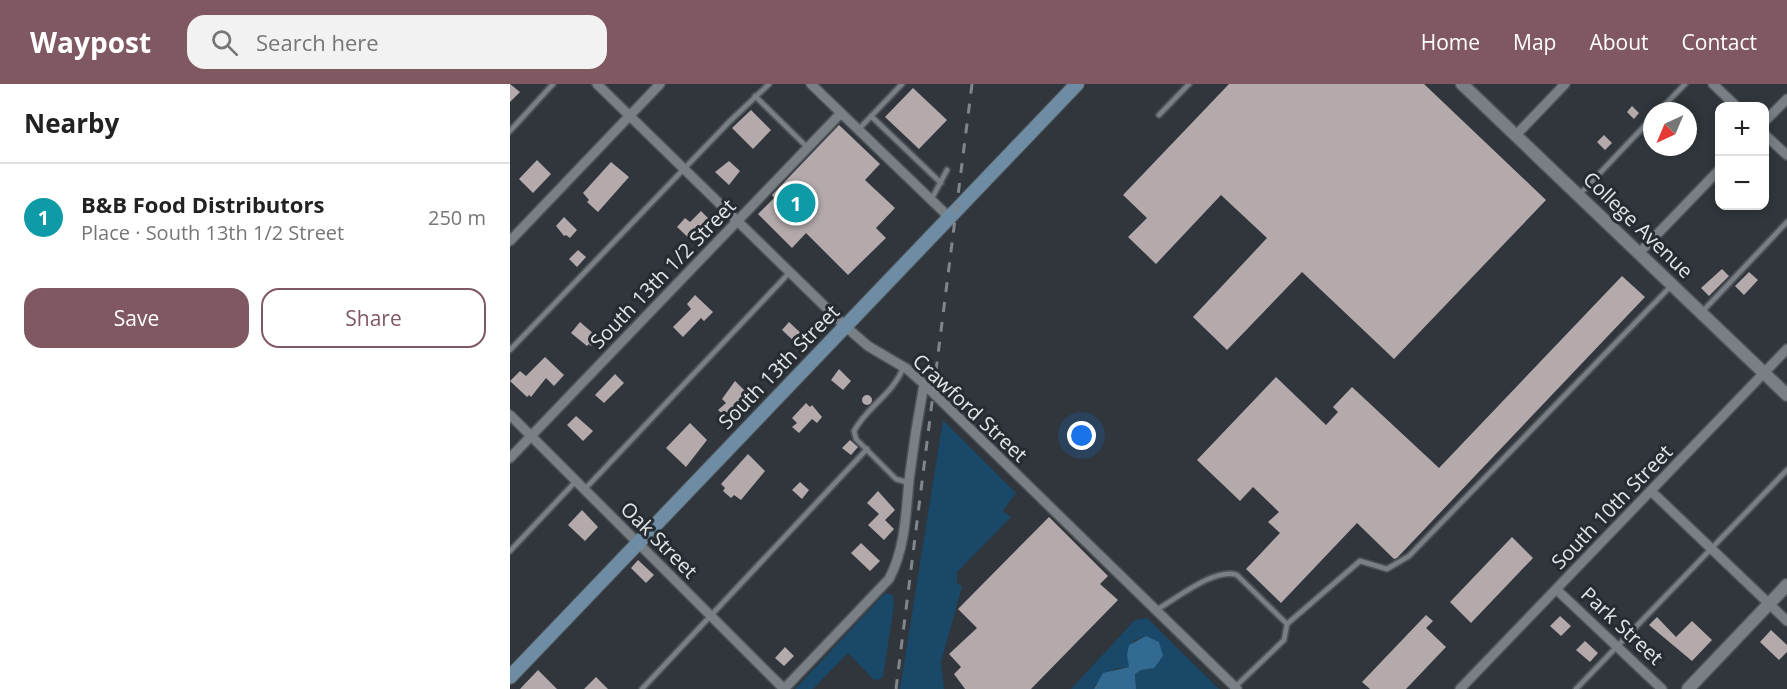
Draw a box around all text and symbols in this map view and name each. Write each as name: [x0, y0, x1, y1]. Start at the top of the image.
search box: [187, 15, 607, 69]
text: Waypost: [30, 23, 151, 61]
icon: search: [208, 26, 241, 59]
text: Search here: [256, 27, 379, 57]
text: Home: [1421, 28, 1480, 56]
text: Map: [1513, 28, 1556, 56]
text: About: [1589, 28, 1649, 56]
text: Contact: [1682, 28, 1757, 56]
north arrow: [1643, 102, 1697, 156]
map controls: [1715, 102, 1769, 210]
button: +: [1715, 102, 1769, 156]
text: Nearby: [24, 105, 119, 141]
button: −: [1715, 156, 1769, 210]
street label: College Avenue: [1578, 165, 1699, 284]
pin: 1: [776, 180, 816, 226]
text: B&B Food Distributors: [81, 189, 324, 219]
street label: South 13th 1/2 Street: [584, 193, 741, 354]
text: 1: [38, 204, 49, 231]
text: 250 m: [428, 204, 486, 231]
text: Place · South 13th 1/2 Street: [81, 219, 344, 246]
button: Save: [24, 288, 249, 348]
button: Share: [261, 288, 486, 348]
street label: South 13th Street: [712, 299, 845, 435]
street label: Crawford Street: [907, 347, 1034, 468]
your location: [1067, 421, 1096, 450]
street label: South 10th Street: [1545, 439, 1678, 575]
street label: Oak Street: [615, 495, 704, 584]
street label: Park Street: [1576, 581, 1669, 671]

